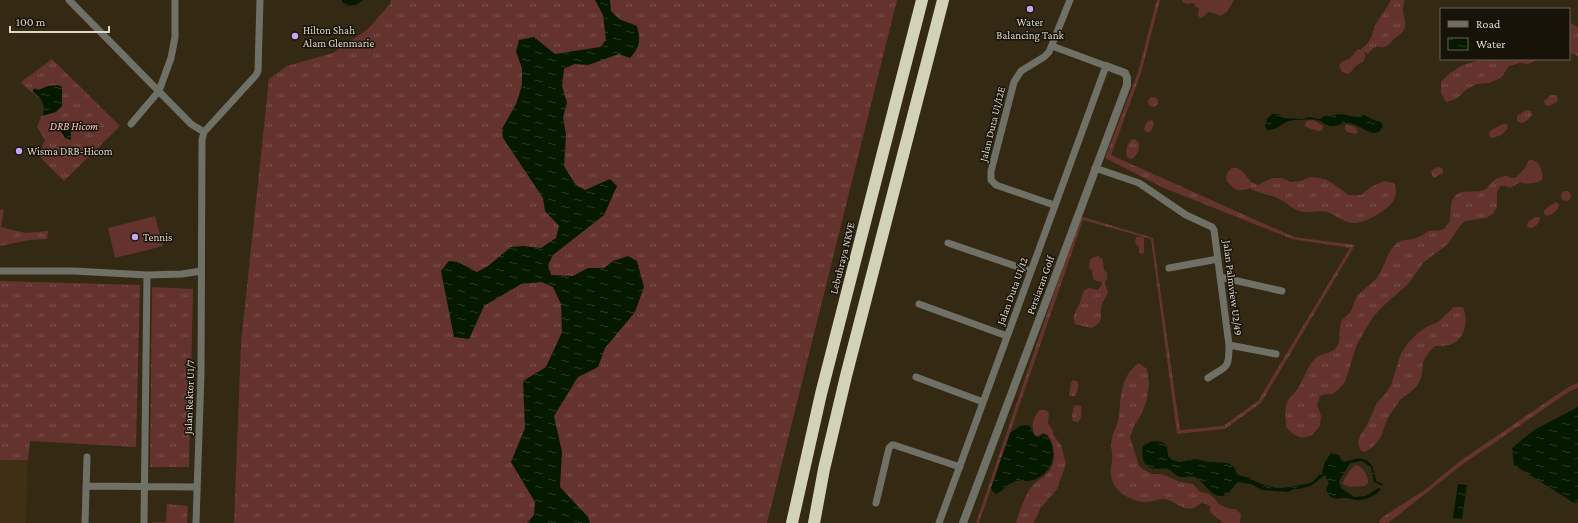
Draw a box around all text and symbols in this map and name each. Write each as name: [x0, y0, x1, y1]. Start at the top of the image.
marker: Water Balancing Tank: [1025, 4, 1035, 14]
scale bar: [10, 8, 109, 34]
legend: [1440, 8, 1570, 60]
text: 100 m: [16, 15, 46, 29]
place label: Water Balancing Tank: [996, 16, 1065, 42]
text: Road: [1476, 17, 1501, 31]
place label: Hilton Shah Alam Glenmarie: [303, 24, 374, 49]
marker: Hilton Shah Alam Glenmarie: [290, 31, 300, 41]
text: Water: [1476, 37, 1506, 51]
street label: Jalan Duta U1/12E: [977, 85, 1008, 164]
park label: DRB Hicom: [50, 120, 98, 132]
place label: Wisma DRB-Hicom: [27, 145, 113, 157]
marker: Wisma DRB-Hicom: [14, 146, 24, 156]
street label: Lebuhraya NKVE: [827, 221, 858, 296]
place label: Tennis: [143, 231, 172, 243]
marker: Tennis: [130, 232, 140, 242]
street label: Jalan Palmview U2/49: [1220, 239, 1245, 336]
street label: Persiaran Golf: [1024, 253, 1056, 316]
street label: Jalan Duta U1/12: [994, 256, 1031, 328]
street label: Jalan Rektor U1/7: [182, 359, 197, 436]

